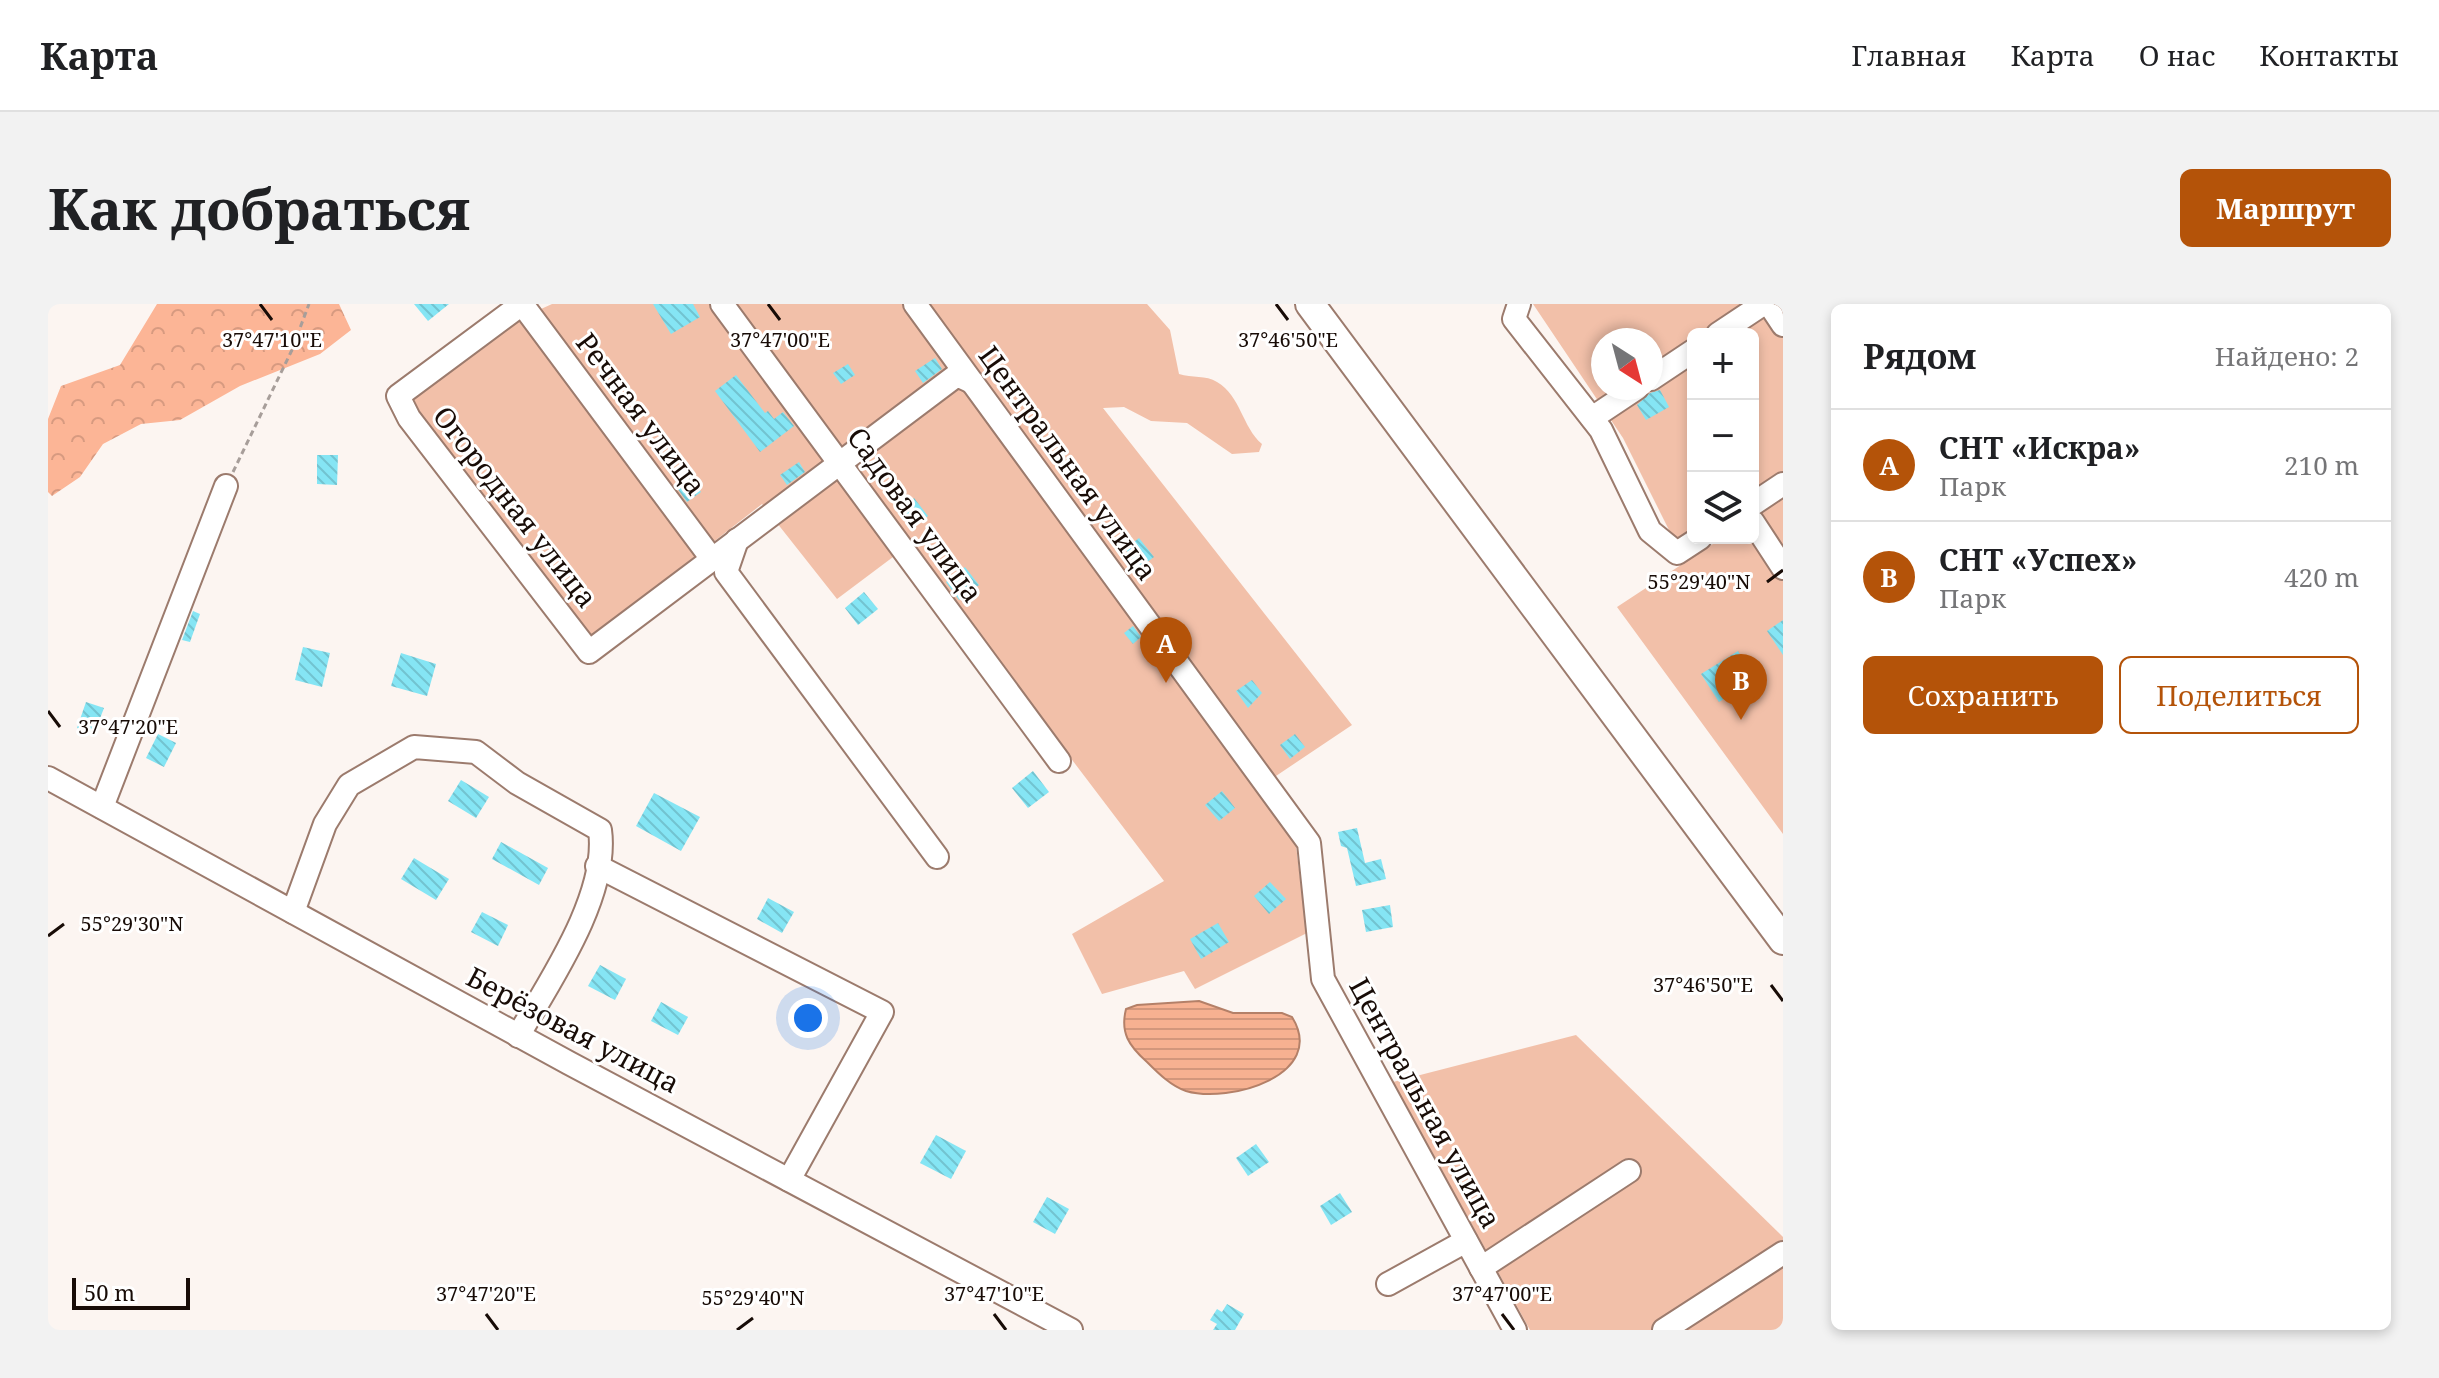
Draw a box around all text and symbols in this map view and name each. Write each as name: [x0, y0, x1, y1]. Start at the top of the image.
text: Карта: [40, 29, 158, 81]
text: Главная: [1851, 36, 1966, 74]
text: Карта: [2010, 36, 2095, 74]
text: О нас: [2139, 36, 2215, 74]
text: Контакты: [2259, 36, 2399, 74]
button: Маршрут: [2180, 169, 2391, 247]
text: Как добраться: [48, 170, 470, 246]
street label: Речная улица: [568, 324, 715, 502]
text: 37°47'10"E: [222, 326, 322, 353]
text: 37°47'00"E: [730, 326, 830, 353]
text: 37°46'50"E: [1238, 326, 1338, 353]
north arrow: [1591, 328, 1663, 400]
map controls: [1687, 328, 1759, 544]
button: +: [1687, 328, 1759, 400]
text: Рядом: [1863, 333, 1976, 379]
street label: Центральная улица: [971, 338, 1167, 587]
text: Найдено: 2: [2215, 338, 2359, 374]
street label: Огородная улица: [425, 398, 606, 615]
button: −: [1687, 400, 1759, 472]
street label: Садовая улица: [839, 419, 992, 610]
text: СНТ «Искра»: [1939, 427, 2140, 468]
text: A: [1879, 447, 1899, 483]
text: 210 m: [2284, 447, 2359, 483]
text: Парк: [1939, 468, 2006, 504]
button: layers: [1687, 472, 1759, 544]
text: СНТ «Успех»: [1939, 539, 2137, 580]
text: B: [1880, 559, 1898, 595]
text: 420 m: [2284, 559, 2359, 595]
text: 55°29'40"N: [1648, 568, 1750, 595]
text: Парк: [1939, 580, 2006, 616]
pin: A: [1140, 617, 1192, 683]
pin: B: [1715, 654, 1767, 720]
button: Сохранить: [1863, 656, 2103, 734]
button: Поделиться: [2119, 656, 2359, 734]
text: 37°47'20"E: [78, 713, 178, 740]
text: 55°29'30"N: [81, 910, 183, 937]
street label: Берёзовая улица: [460, 957, 687, 1101]
street label: Центральная улица: [1341, 970, 1511, 1235]
text: 37°46'50"E: [1653, 971, 1753, 998]
your location: [788, 998, 828, 1038]
scale bar: [72, 1274, 190, 1310]
text: 50 m: [84, 1277, 135, 1307]
text: 37°47'20"E: [436, 1280, 536, 1307]
text: 37°47'10"E: [944, 1280, 1044, 1307]
text: 37°47'00"E: [1452, 1280, 1552, 1307]
text: 55°29'40"N: [702, 1284, 804, 1311]

